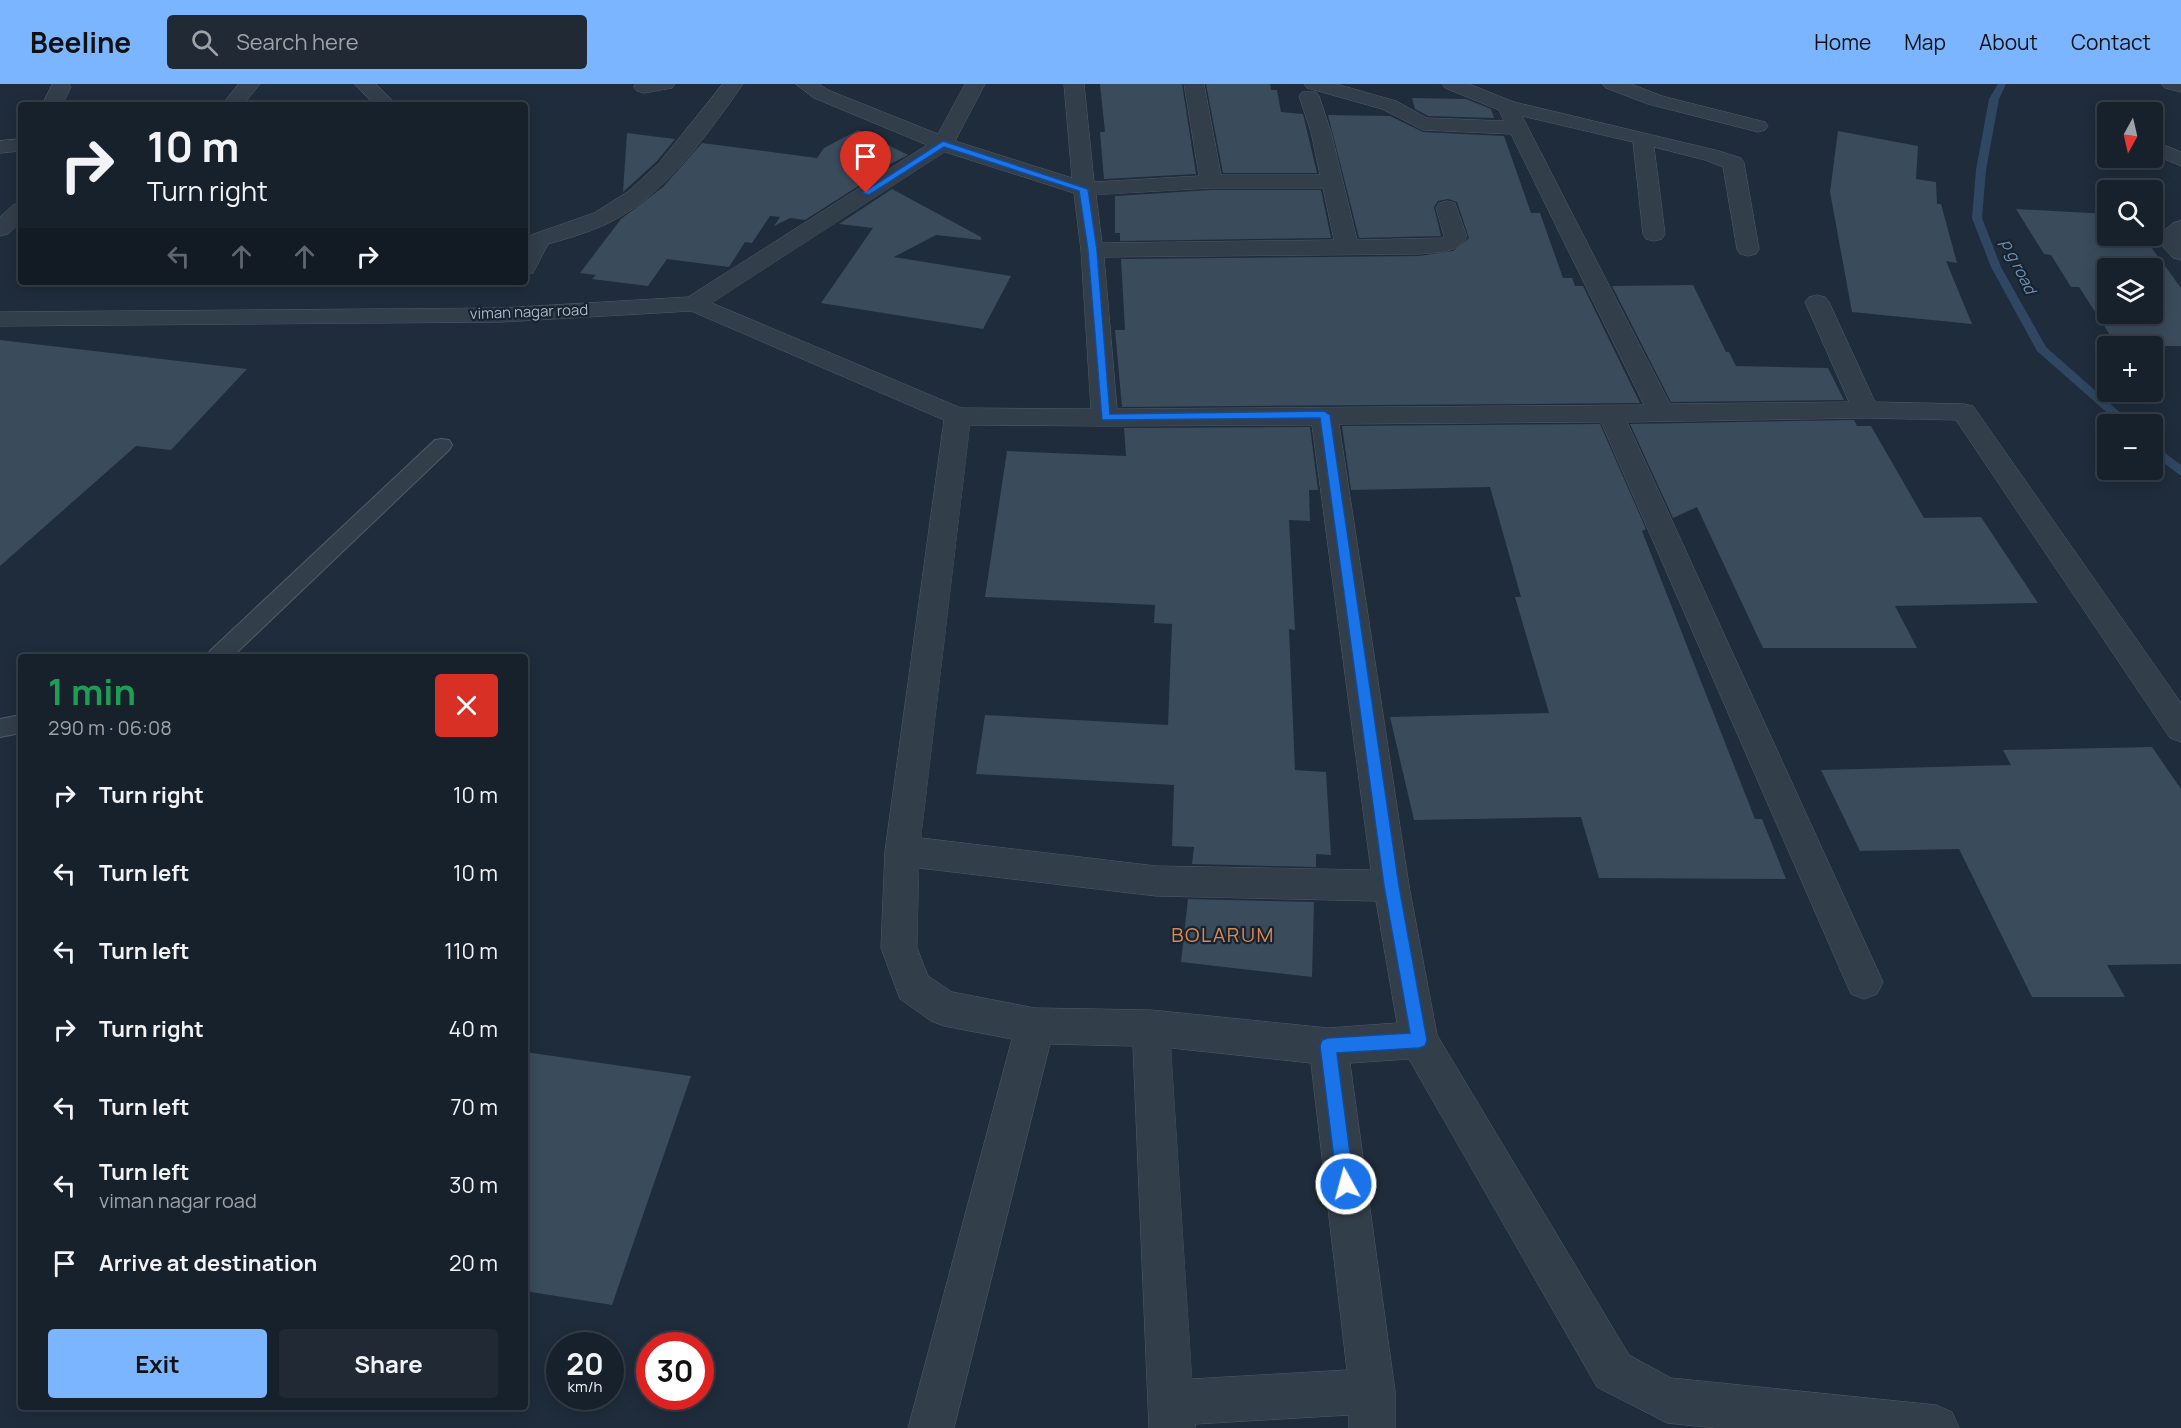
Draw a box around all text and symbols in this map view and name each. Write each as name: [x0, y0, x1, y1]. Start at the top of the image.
search box: [167, 15, 587, 69]
text: Beeline: [30, 23, 131, 61]
icon: search: [188, 26, 221, 59]
text: Search here: [236, 27, 359, 57]
text: Home: [1814, 28, 1871, 56]
text: Map: [1904, 28, 1946, 56]
text: About: [1979, 28, 2038, 56]
text: Contact: [2071, 28, 2151, 56]
north arrow: [2097, 102, 2163, 168]
map controls: [2097, 102, 2163, 480]
text: 10 m: [147, 117, 239, 175]
icon: right: [48, 126, 126, 204]
pin: [840, 131, 891, 193]
icon: arrive: [849, 140, 882, 173]
text: Turn right: [147, 172, 268, 209]
button: search: [2097, 180, 2163, 246]
water label: p g road: [1996, 235, 2043, 299]
icon: left: [162, 240, 195, 273]
icon: ahead: [225, 240, 258, 273]
icon: ahead: [288, 240, 321, 273]
icon: right: [351, 240, 384, 273]
button: layers: [2097, 258, 2163, 324]
street label: viman nagar road: [470, 299, 588, 324]
button: +: [2097, 336, 2163, 402]
button: −: [2097, 414, 2163, 480]
text: 1 min: [48, 667, 136, 716]
button: close: [435, 674, 498, 737]
text: 290 m · 06:08: [48, 714, 172, 741]
icon: right: [48, 779, 81, 812]
text: Turn right: [99, 780, 204, 810]
text: 10 m: [453, 780, 498, 810]
icon: left: [48, 857, 81, 890]
text: Turn left: [99, 858, 189, 888]
text: 10 m: [453, 858, 498, 888]
district label: BOLARUM: [1171, 921, 1275, 948]
icon: left: [48, 935, 81, 968]
text: Turn left: [99, 936, 189, 966]
text: 110 m: [444, 936, 498, 966]
icon: right: [48, 1013, 81, 1046]
text: Turn right: [99, 1014, 204, 1044]
text: 40 m: [449, 1014, 498, 1044]
icon: left: [48, 1091, 81, 1124]
text: Turn left: [99, 1092, 189, 1122]
text: 70 m: [450, 1092, 498, 1122]
position arrow: [1314, 1152, 1378, 1216]
text: Turn left: [99, 1157, 189, 1187]
icon: left: [48, 1169, 81, 1202]
text: 30 m: [449, 1170, 498, 1200]
text: viman nagar road: [99, 1187, 257, 1214]
icon: arrive: [48, 1247, 81, 1280]
text: Arrive at destination: [99, 1248, 317, 1278]
text: 20 m: [449, 1248, 498, 1278]
button: Exit: [48, 1329, 267, 1398]
button: Share: [279, 1329, 498, 1398]
speed limit sign: 30: [636, 1332, 714, 1410]
text: 20: [566, 1343, 604, 1384]
text: km/h: [568, 1376, 602, 1397]

